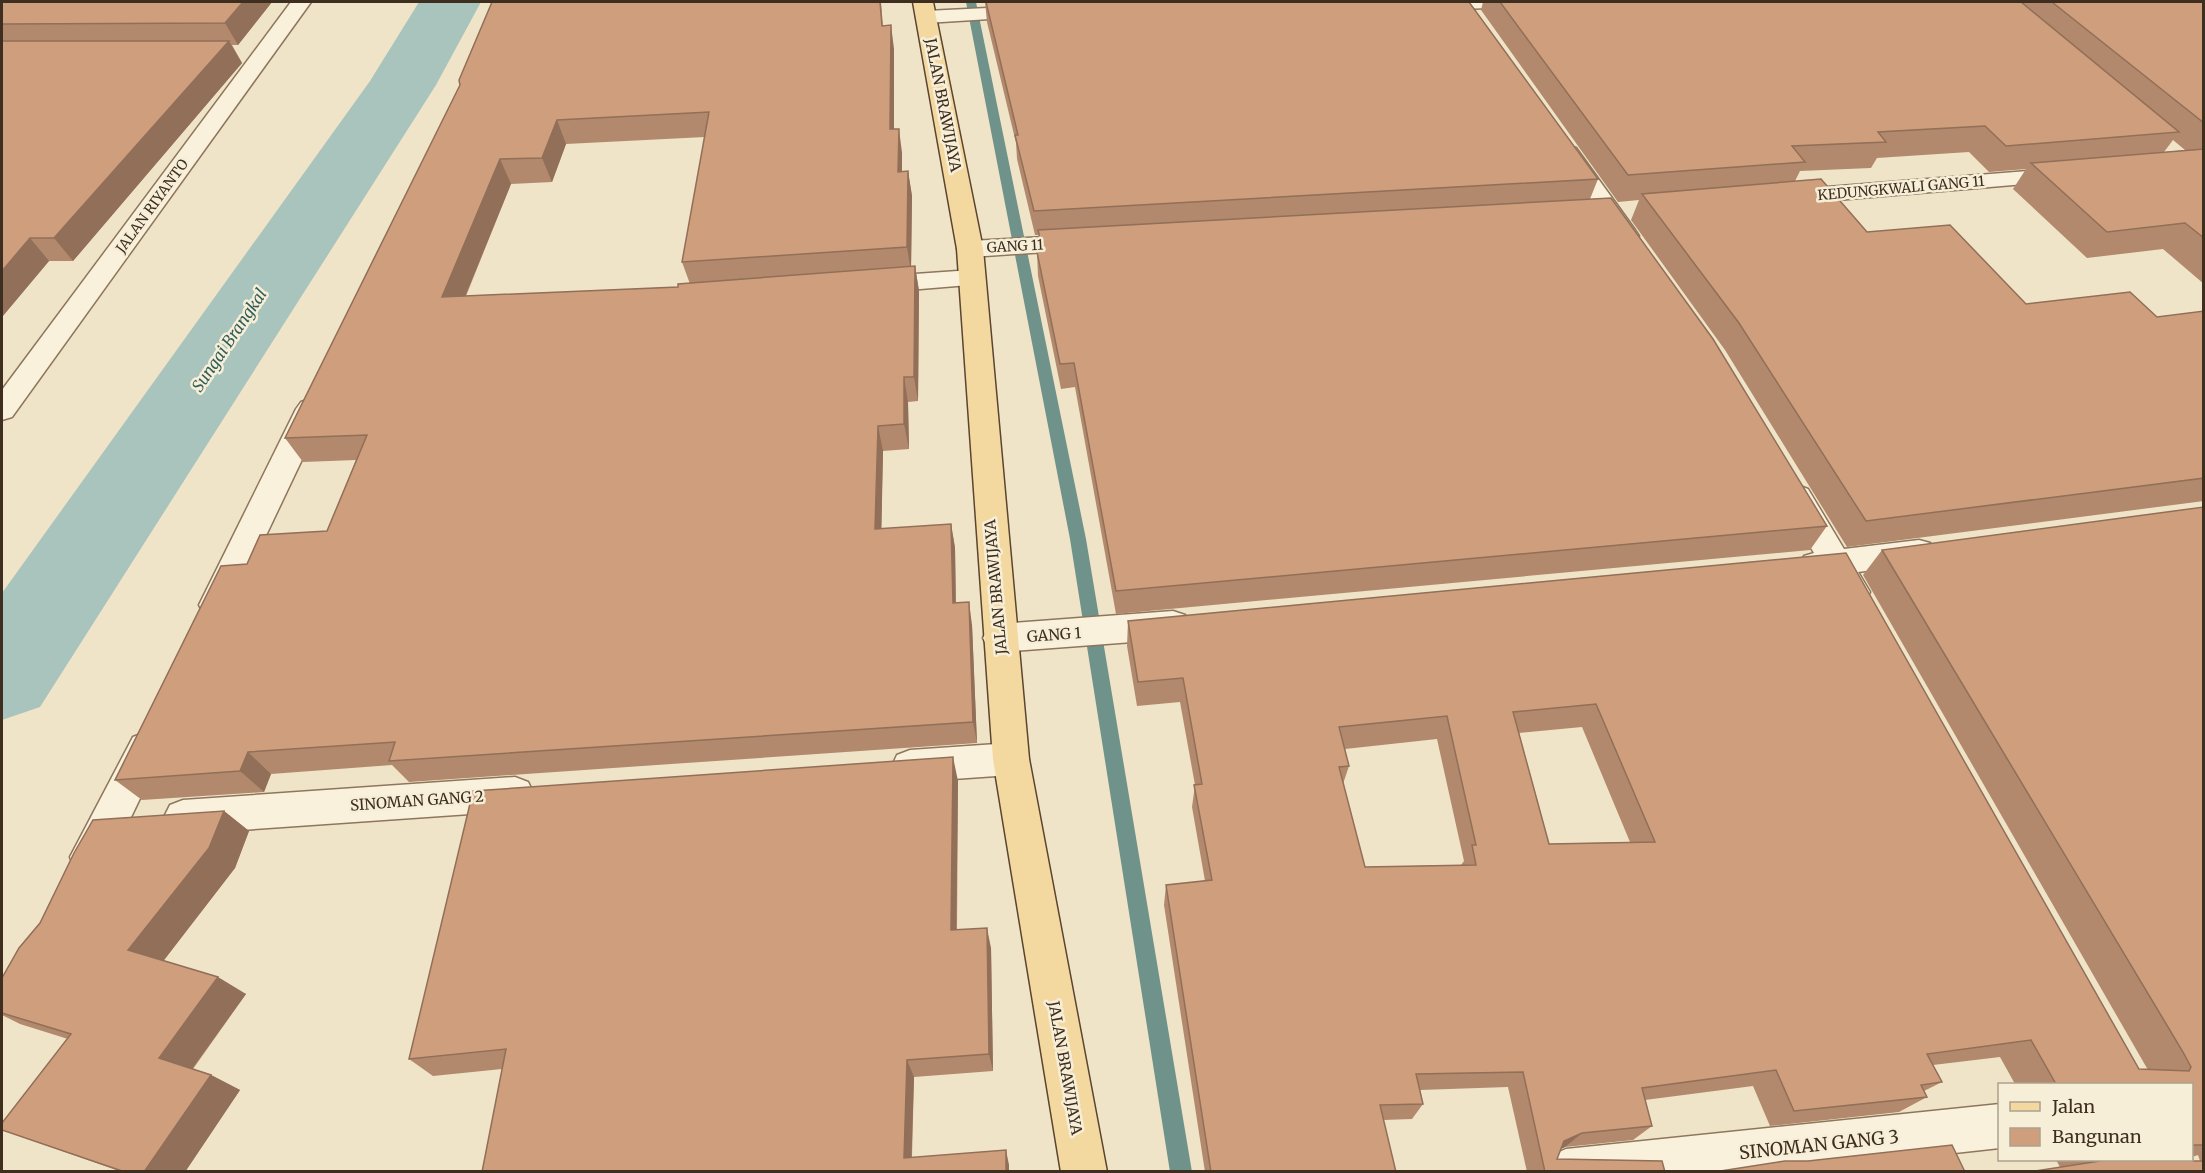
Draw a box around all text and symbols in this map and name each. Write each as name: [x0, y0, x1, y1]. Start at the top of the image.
street label: JALAN BRAWIJAYA: [921, 35, 966, 174]
street label: JALAN RIYANTO: [111, 155, 192, 257]
street label: KEDUNGKWALI GANG 11: [1817, 172, 1985, 204]
street label: GANG 11: [986, 236, 1044, 256]
water label: Sungai Brangkal: [187, 284, 271, 395]
street label: JALAN BRAWIJAYA: [980, 518, 1011, 657]
street label: GANG 1: [1026, 623, 1082, 646]
street label: SINOMAN GANG 2: [349, 786, 485, 815]
street label: JALAN BRAWIJAYA: [1044, 998, 1087, 1137]
legend: [1998, 1083, 2193, 1161]
text: Jalan: [2051, 1095, 2095, 1118]
street label: SINOMAN GANG 3: [1738, 1125, 1900, 1164]
text: Bangunan: [2052, 1125, 2142, 1148]

